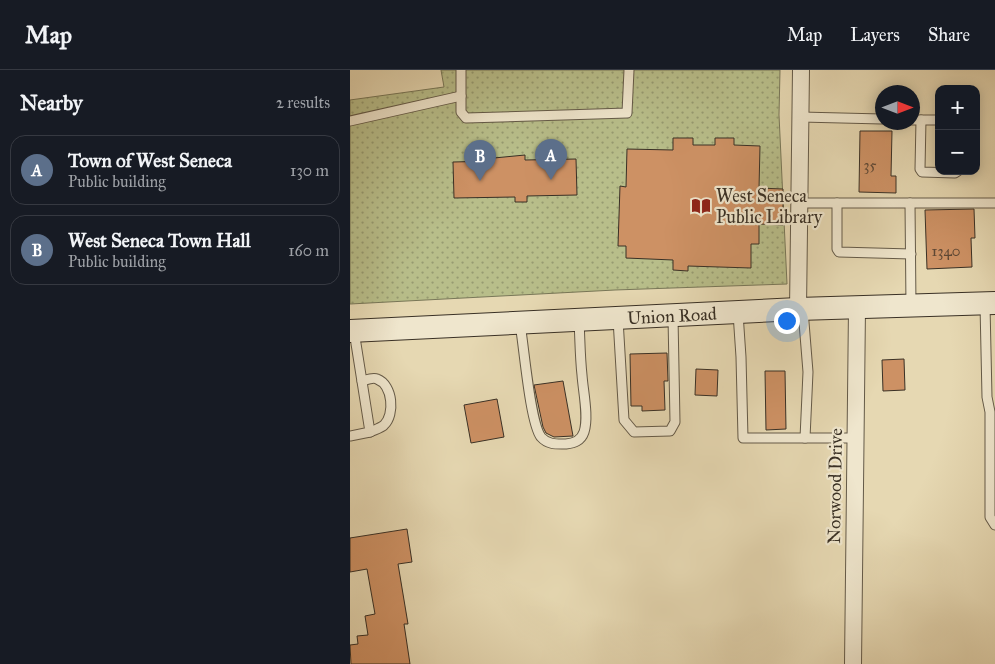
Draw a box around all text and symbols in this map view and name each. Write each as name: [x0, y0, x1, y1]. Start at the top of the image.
text: Map: [25, 20, 72, 50]
text: Map: [787, 24, 822, 46]
text: Layers: [850, 24, 900, 46]
text: Share: [928, 24, 970, 46]
north arrow: [875, 85, 920, 130]
map controls: [935, 85, 980, 175]
button: +: [935, 85, 980, 130]
text: Nearby: [20, 90, 83, 116]
text: 2 results: [276, 93, 330, 112]
button: −: [935, 130, 980, 175]
pin: A: [535, 139, 567, 180]
pin: B: [464, 140, 496, 181]
text: Town of West Seneca: [68, 149, 232, 172]
house number: 35: [864, 156, 877, 174]
text: A: [32, 161, 42, 180]
text: 130 m: [290, 161, 329, 180]
text: Public building: [68, 172, 166, 191]
place label: West Seneca Public Library: [716, 185, 823, 228]
library icon: West Seneca Public Library: [690, 195, 712, 217]
text: West Seneca Town Hall: [68, 229, 251, 252]
text: B: [32, 241, 42, 260]
text: 160 m: [288, 241, 329, 260]
house number: 1340: [931, 242, 961, 260]
text: Public building: [68, 252, 166, 271]
street label: Union Road: [627, 303, 717, 329]
your location: [774, 308, 800, 334]
street label: Norwood Drive: [823, 428, 847, 544]

